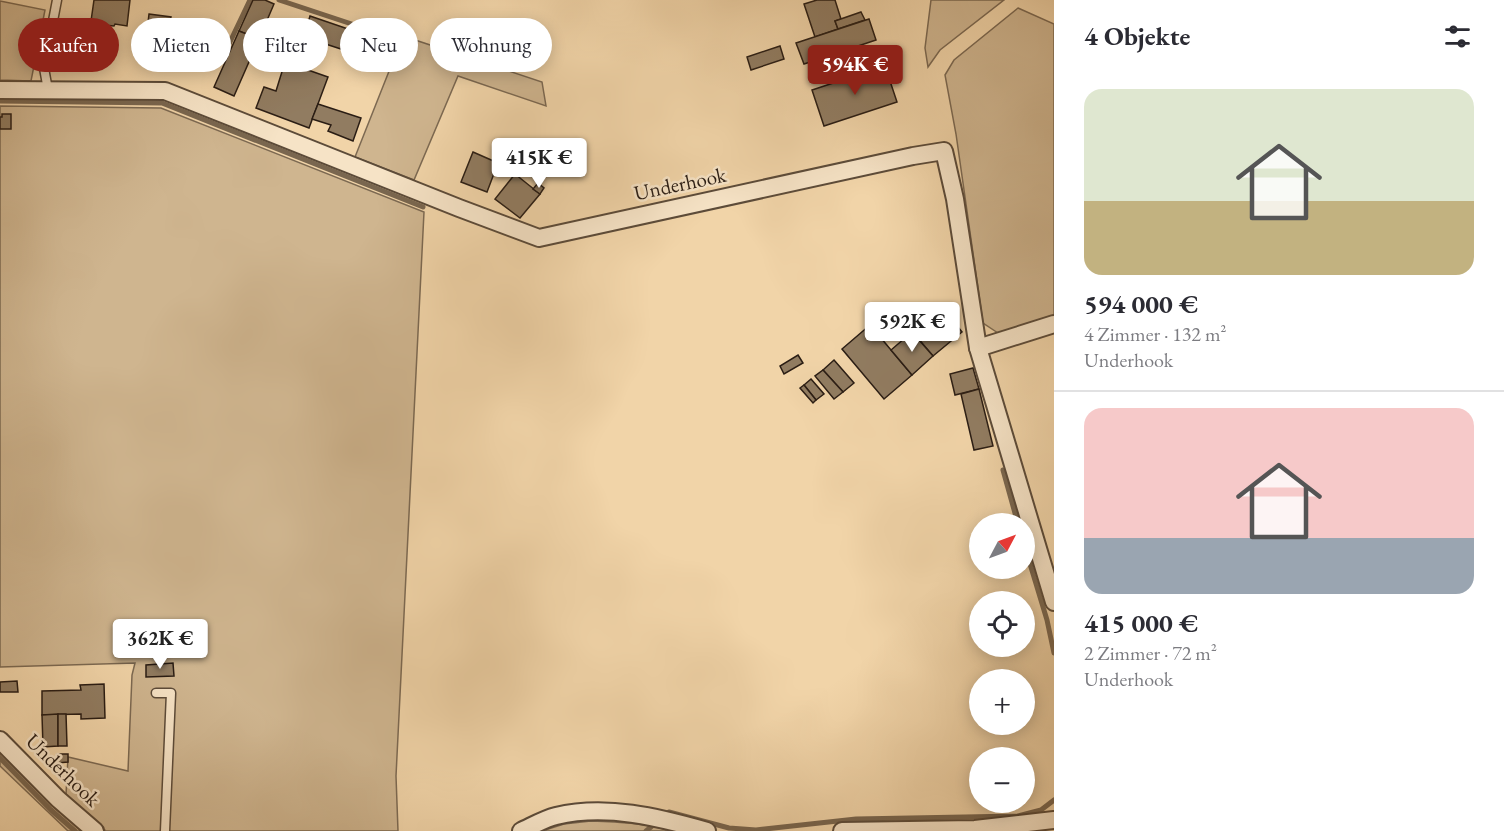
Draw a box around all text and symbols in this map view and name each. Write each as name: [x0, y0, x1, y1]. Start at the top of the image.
chip: Kaufen: [18, 18, 119, 72]
chip: Mieten: [131, 18, 231, 72]
chip: Filter: [243, 18, 328, 72]
chip: Neu: [340, 18, 418, 72]
chip: Wohnung: [430, 18, 552, 72]
text: 4 Objekte: [1084, 19, 1190, 53]
icon: filters: [1441, 20, 1474, 53]
pin: 594K €: [806, 45, 904, 96]
text: 594K €: [822, 51, 888, 77]
icon: home: [1225, 128, 1333, 236]
pin: 415K €: [490, 138, 588, 189]
text: 415K €: [506, 144, 572, 170]
street label: Underhook: [631, 160, 730, 206]
text: 594 000 €: [1084, 287, 1198, 321]
pin: 592K €: [863, 302, 961, 353]
text: 592K €: [879, 308, 945, 334]
text: 4 Zimmer · 132 m²: [1084, 321, 1227, 347]
text: Underhook: [1084, 347, 1173, 373]
icon: home: [1225, 447, 1333, 555]
north arrow: [969, 513, 1035, 579]
map controls: [969, 513, 1035, 813]
button: locate: [969, 591, 1035, 657]
text: 415 000 €: [1084, 606, 1198, 640]
pin: 362K €: [111, 619, 209, 670]
text: 362K €: [127, 625, 193, 651]
text: 2 Zimmer · 72 m²: [1084, 640, 1217, 666]
text: Underhook: [1084, 666, 1173, 692]
button: +: [969, 669, 1035, 735]
street label: Underhook: [20, 727, 107, 813]
button: −: [969, 747, 1035, 813]

